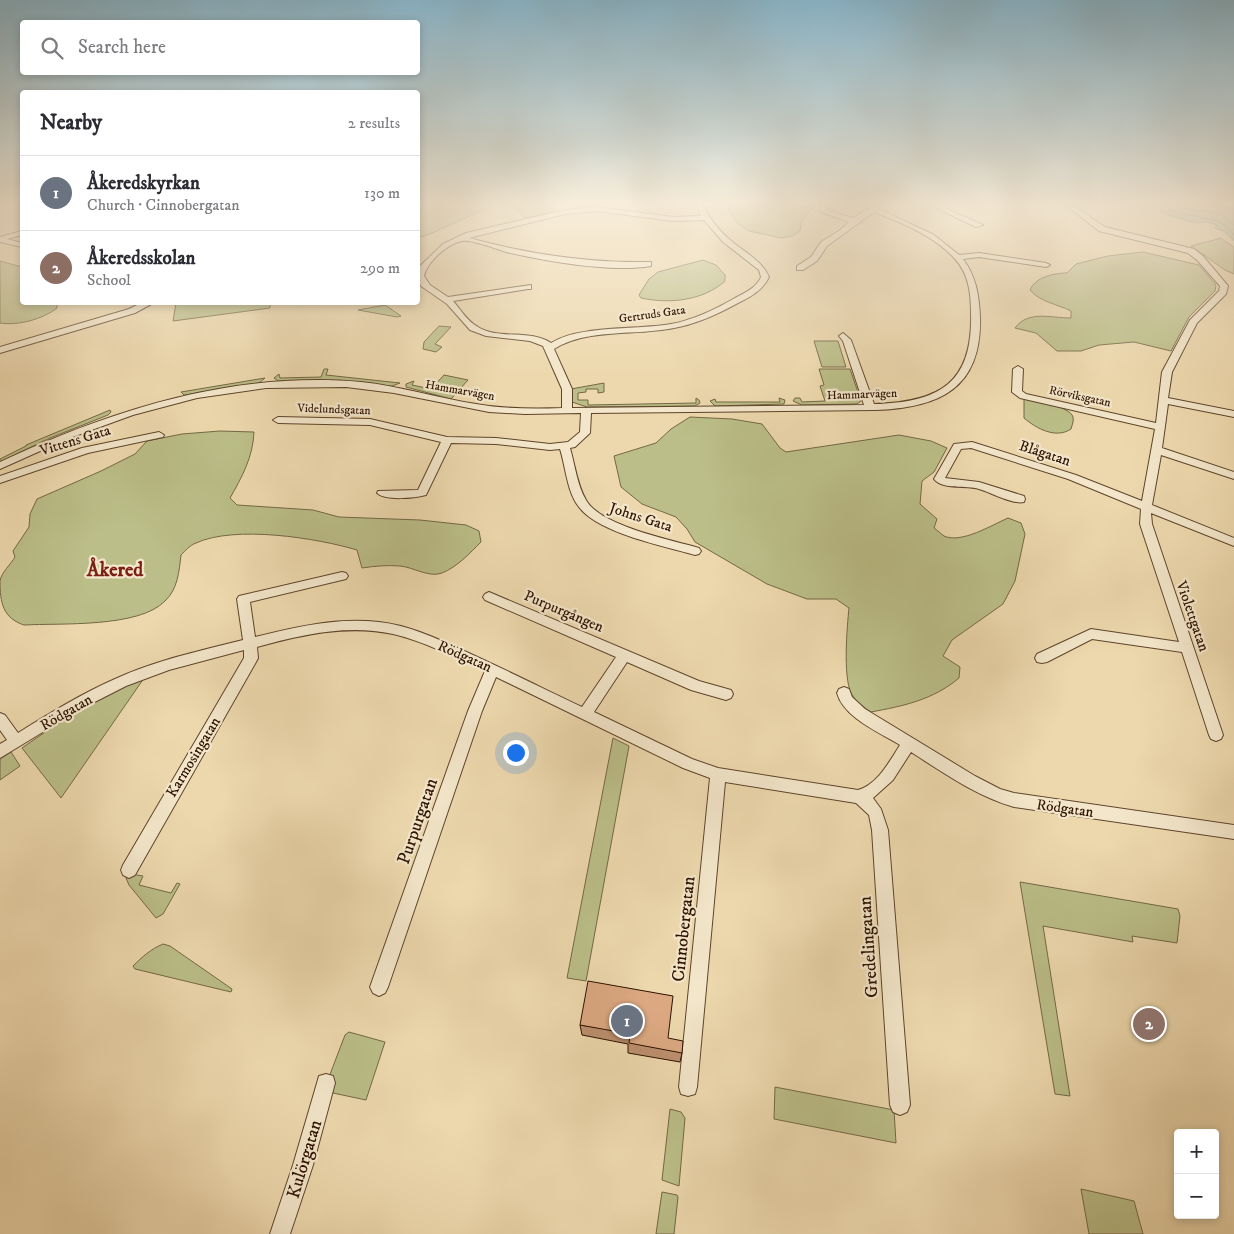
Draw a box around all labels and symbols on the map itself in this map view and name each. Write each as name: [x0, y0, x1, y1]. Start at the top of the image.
street label: Gertruds Gata: [618, 302, 687, 327]
street label: Hammarvägen: [424, 377, 497, 404]
street label: Rörviksgatan: [1048, 383, 1113, 411]
street label: Hammarvägen: [827, 386, 898, 403]
street label: Videlundsgatan: [296, 401, 372, 418]
street label: Vittens Gata: [36, 421, 113, 461]
street label: Blågatan: [1017, 436, 1073, 471]
street label: Johns Gata: [605, 498, 675, 537]
district label: Åkered: [86, 557, 144, 583]
street label: Violettgatan: [1171, 577, 1214, 654]
street label: Purpurgången: [521, 586, 607, 637]
street label: Rödgatan: [435, 636, 495, 677]
street label: Rödgatan: [37, 690, 96, 735]
street label: Karmosingatan: [162, 713, 225, 801]
your location: [503, 740, 529, 766]
street label: Purpurgatan: [393, 775, 443, 867]
street label: Rödgatan: [1035, 795, 1095, 822]
street label: Cinnobergatan: [668, 875, 701, 983]
street label: Gredelingatan: [854, 895, 884, 999]
pin: 1: [611, 1002, 643, 1040]
pin: 2: [1133, 1005, 1165, 1043]
street label: Kulörgatan: [283, 1117, 328, 1201]

